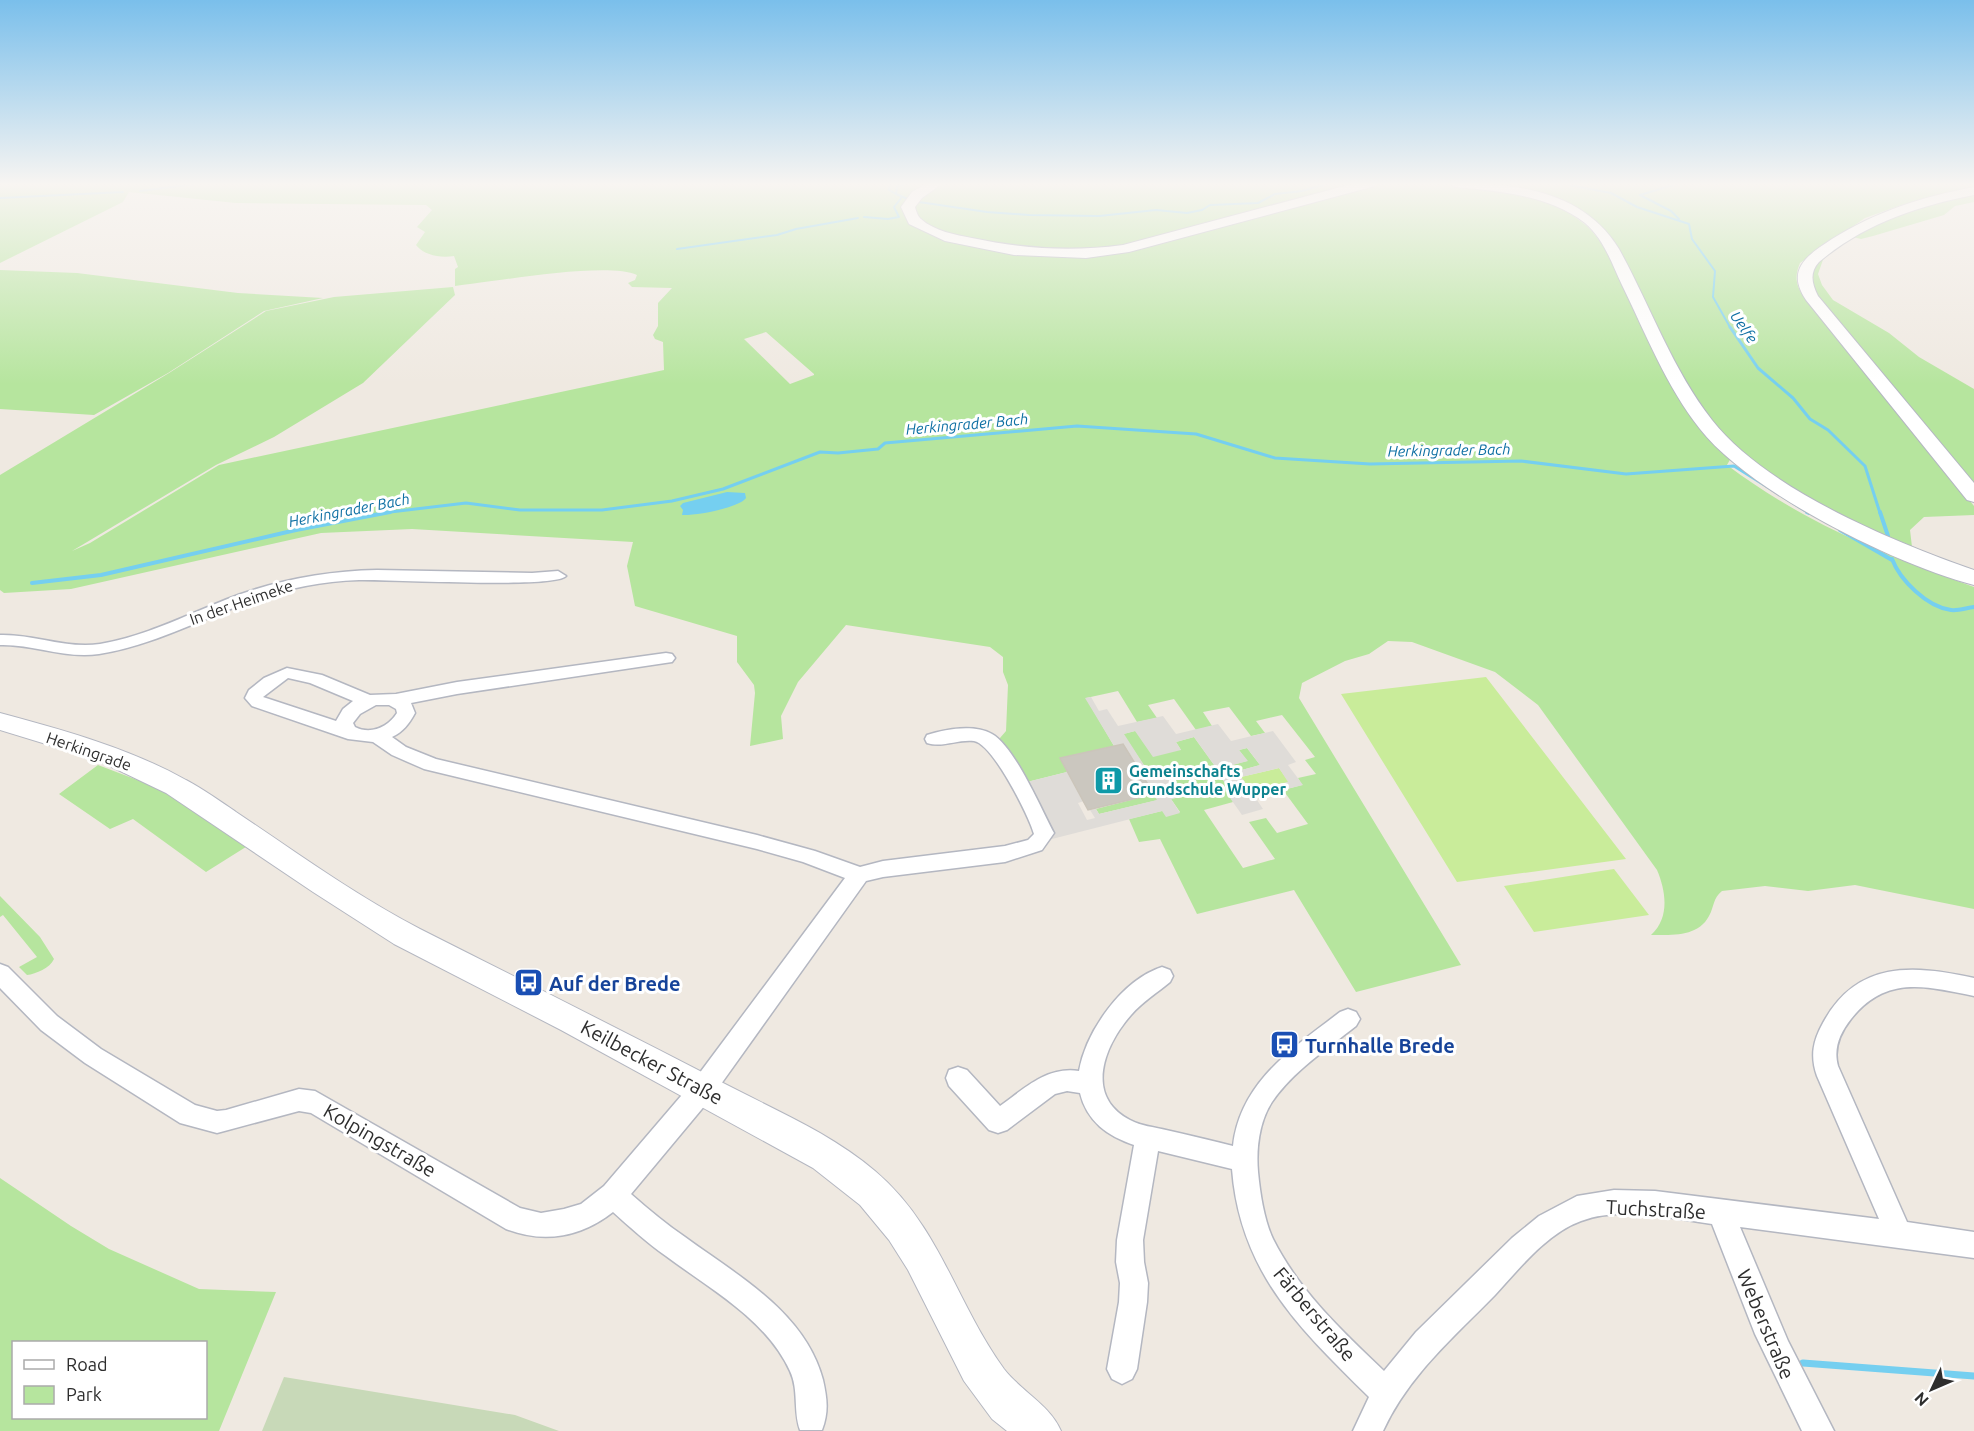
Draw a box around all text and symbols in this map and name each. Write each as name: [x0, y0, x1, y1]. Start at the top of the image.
water label: Uelfe: [1727, 308, 1761, 347]
water label: Herkingrader Bach: [905, 410, 1029, 438]
water label: Herkingrader Bach: [1387, 440, 1511, 460]
water label: Herkingrader Bach: [287, 490, 411, 530]
street label: In der Heimeke: [187, 576, 295, 628]
street label: Herkingrade: [44, 728, 134, 774]
place label: Gemeinschafts Grundschule Wupper: [1129, 762, 1287, 798]
building icon: Gemeinschafts Grundschule Wupper: [1092, 764, 1124, 796]
bus stop icon: Auf der Brede: [512, 967, 544, 999]
place label: Auf der Brede: [549, 972, 681, 995]
street label: Keilbecker Straße: [577, 1015, 727, 1109]
bus stop icon: Turnhalle Brede: [1268, 1029, 1300, 1061]
place label: Turnhalle Brede: [1305, 1034, 1455, 1057]
street label: Kolpingstraße: [320, 1099, 440, 1181]
street label: Tuchstraße: [1605, 1195, 1707, 1223]
street label: Färberstraße: [1269, 1262, 1361, 1366]
street label: Weberstraße: [1733, 1266, 1799, 1382]
legend: [12, 1341, 207, 1419]
text: Road: [66, 1354, 108, 1374]
north arrow: [1902, 1359, 1962, 1419]
text: Park: [66, 1384, 102, 1404]
text: N: [1911, 1389, 1932, 1410]

